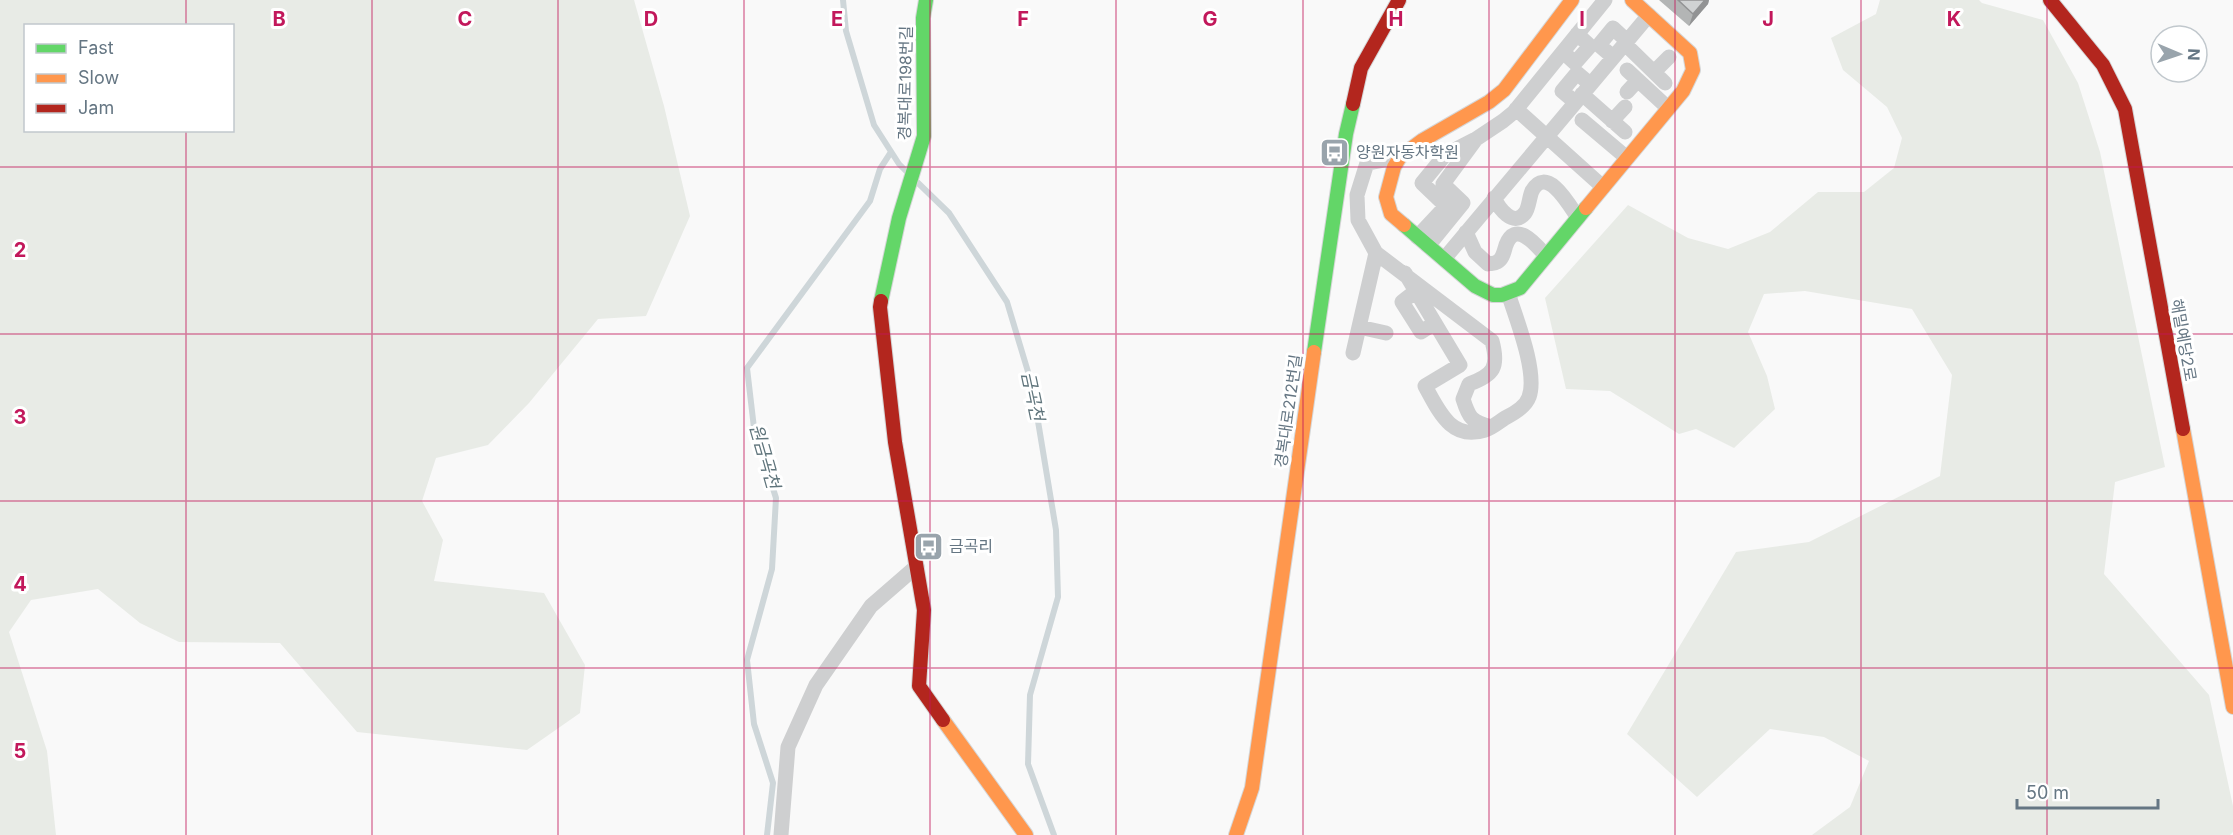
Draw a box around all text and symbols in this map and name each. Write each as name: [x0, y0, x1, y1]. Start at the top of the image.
text: B: [272, 7, 286, 31]
text: C: [458, 7, 472, 31]
text: D: [644, 7, 658, 31]
text: E: [831, 7, 843, 31]
text: F: [1017, 7, 1029, 31]
text: G: [1202, 7, 1218, 31]
text: H: [1389, 7, 1403, 31]
text: I: [1579, 7, 1585, 31]
text: J: [1762, 7, 1774, 31]
text: K: [1947, 7, 1961, 31]
legend: [24, 24, 234, 132]
north arrow: [2149, 24, 2209, 84]
street label: 경복대로198번길: [894, 26, 916, 140]
text: Fast: [78, 37, 114, 58]
text: N: [2184, 48, 2204, 61]
text: Slow: [78, 67, 119, 88]
text: Jam: [78, 97, 114, 118]
bus stop icon: 양원자동차학원: [1319, 136, 1351, 168]
place label: 양원자동차학원: [1356, 142, 1459, 162]
text: 2: [14, 238, 26, 262]
street label: 해밀예당2로: [2167, 297, 2201, 383]
street label: 경복대로212번길: [1270, 353, 1306, 469]
water label: 금곡천: [1018, 370, 1049, 425]
text: 3: [14, 405, 26, 429]
water label: 원금곡천: [746, 421, 785, 493]
bus stop icon: 금곡리: [912, 530, 944, 562]
place label: 금곡리: [949, 536, 993, 556]
text: 4: [13, 572, 27, 596]
text: 5: [14, 739, 26, 763]
scale bar: [2017, 772, 2158, 810]
text: 50 m: [2026, 782, 2069, 803]

